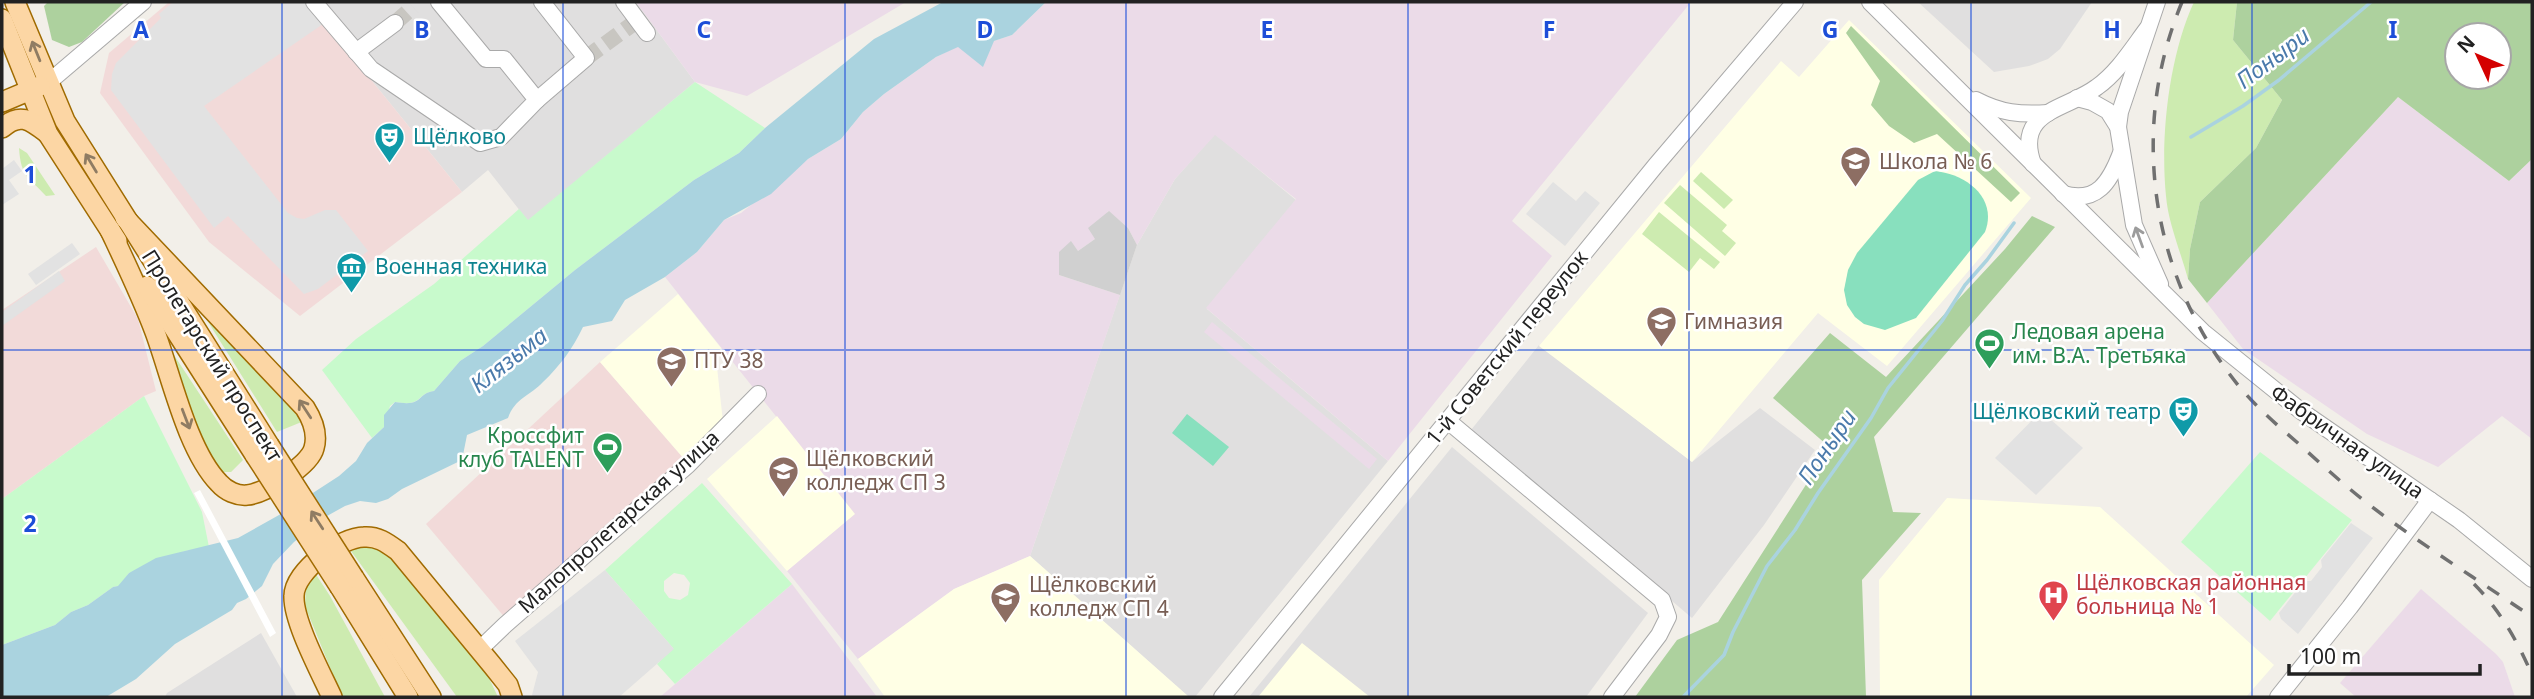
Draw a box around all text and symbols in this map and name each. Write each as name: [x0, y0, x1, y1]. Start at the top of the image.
text: A: [133, 13, 149, 45]
text: B: [414, 13, 430, 45]
text: C: [697, 13, 712, 45]
text: D: [977, 13, 993, 45]
text: E: [1261, 13, 1273, 45]
text: F: [1543, 13, 1555, 45]
text: G: [1822, 13, 1838, 45]
text: H: [2103, 13, 2121, 45]
text: I: [2389, 13, 2398, 45]
water label: Поныри: [2229, 19, 2316, 95]
north arrow: [2443, 21, 2513, 91]
text: N: [2451, 30, 2480, 59]
one-way arrow: [28, 40, 41, 62]
theatre icon: Щёлково: [373, 120, 407, 164]
place label: Щёлково: [413, 122, 506, 150]
school or university icon: Школа № 6: [1839, 145, 1873, 189]
place label: Школа № 6: [1879, 147, 1992, 175]
one-way arrow: [83, 154, 98, 173]
text: 1: [23, 158, 37, 190]
one-way arrow: [2132, 226, 2144, 248]
street label: Пролетарский проспект: [136, 244, 290, 467]
street label: 1-й Советский переулок: [1419, 244, 1593, 450]
museum icon: Военная техника: [335, 250, 369, 294]
place label: Военная техника: [375, 252, 548, 280]
school or university icon: Гимназия: [1644, 305, 1678, 349]
place label: Гимназия: [1684, 307, 1783, 335]
place label: Ледовая арена им. В.А. Третьяка: [2012, 317, 2187, 369]
water label: Клязьма: [463, 319, 554, 400]
sports icon: Ледовая арена им. В.А. Третьяка: [1972, 327, 2006, 371]
school or university icon: ПТУ 38: [654, 344, 688, 388]
place label: ПТУ 38: [694, 346, 764, 374]
street label: Фабричная улица: [2265, 378, 2430, 505]
theatre icon: Щёлковский театр: [2167, 395, 2201, 439]
place label: Щёлковский театр: [1972, 397, 2161, 425]
one-way arrow: [297, 400, 312, 419]
water label: Поныри: [1789, 402, 1863, 490]
one-way arrow: [180, 408, 193, 429]
place label: Кроссфит клуб TALENT: [458, 421, 584, 473]
street label: Малопролетарская улица: [512, 423, 725, 619]
sports icon: Кроссфит клуб TALENT: [590, 431, 624, 475]
place label: Щёлковский колледж СП 3: [806, 444, 946, 496]
school or university icon: Щёлковский колледж СП 3: [766, 454, 800, 498]
text: 2: [23, 507, 37, 539]
one-way arrow: [310, 511, 324, 530]
place label: Щёлковская районная больница № 1: [2076, 568, 2306, 620]
place label: Щёлковский колледж СП 4: [1029, 570, 1169, 622]
hospital icon: Щёлковская районная больница № 1: [2036, 578, 2070, 622]
school or university icon: Щёлковский колледж СП 4: [989, 580, 1023, 624]
scale bar: [2289, 632, 2480, 676]
text: 100 m: [2300, 642, 2361, 670]

